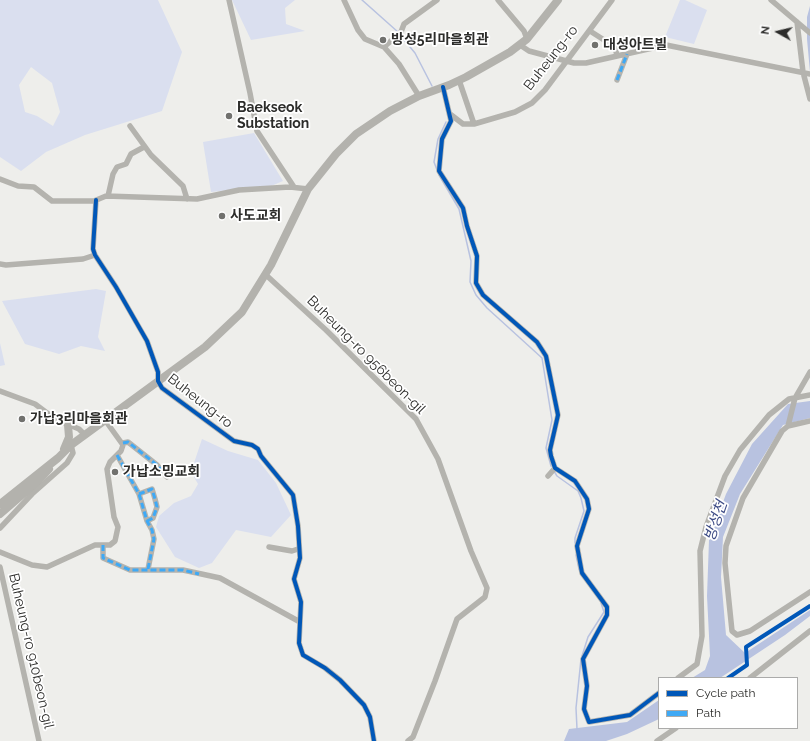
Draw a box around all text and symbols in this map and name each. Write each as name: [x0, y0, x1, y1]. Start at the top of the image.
north arrow: [758, 12, 798, 52]
street label: Buheung-ro: [520, 22, 582, 94]
text: N: [759, 25, 773, 35]
place label: 방성5리마을회관: [391, 32, 489, 48]
marker: 방성5리마을회관: [378, 35, 388, 45]
place label: 대성아트빌: [603, 37, 667, 53]
marker: 대성아트빌: [590, 40, 600, 50]
place label: Baekseok Substation: [237, 100, 309, 132]
marker: Baekseok Substation: [224, 111, 234, 121]
place label: 사도교회: [230, 208, 282, 224]
marker: 사도교회: [217, 211, 227, 221]
street label: Buheung-ro 956beon-gil: [303, 292, 429, 418]
street label: Buheung-ro: [164, 370, 236, 432]
place label: 가납3리마을회관: [30, 411, 128, 427]
marker: 가납3리마을회관: [17, 414, 27, 424]
place label: 가납소밍교회: [123, 464, 200, 480]
marker: 가납소밍교회: [110, 467, 120, 477]
water label: 방성천: [701, 498, 731, 544]
street label: Buheung-ro 910beon-gil: [5, 572, 57, 730]
legend: [658, 677, 798, 729]
text: Cycle path: [696, 686, 755, 700]
text: Path: [696, 706, 721, 720]

